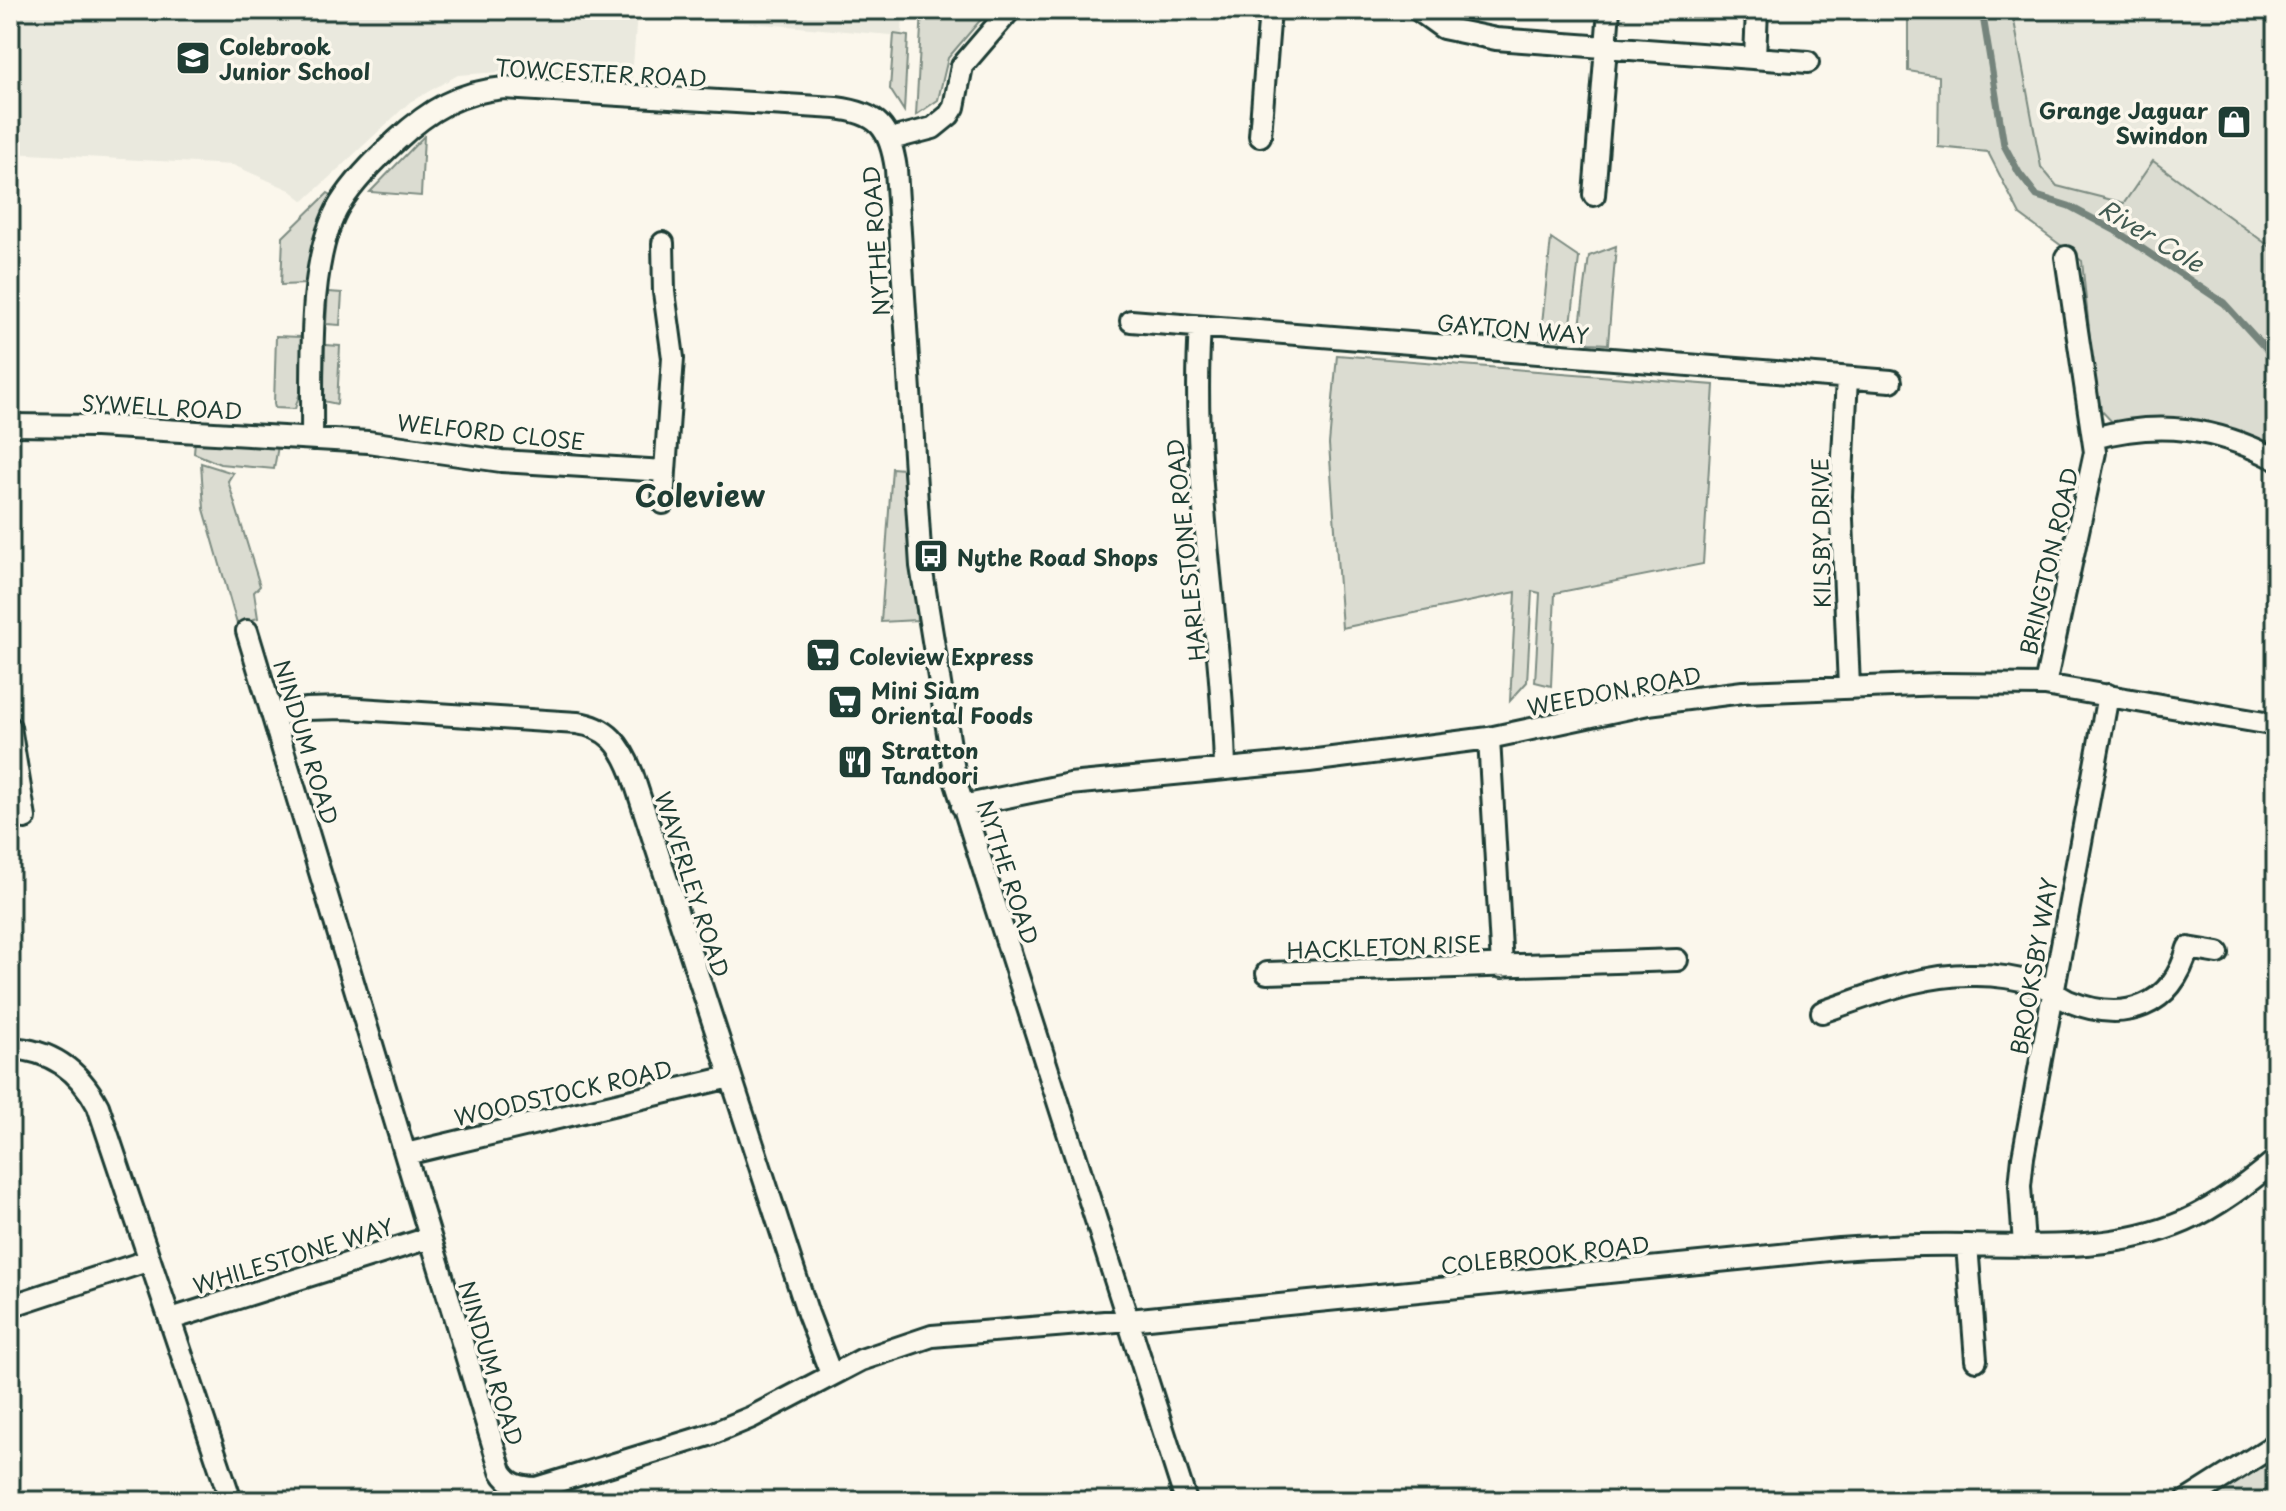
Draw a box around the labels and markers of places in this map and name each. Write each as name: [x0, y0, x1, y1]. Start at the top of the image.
place label: Colebrook Junior School: [219, 29, 370, 87]
school or university icon: Colebrook Junior School: [174, 39, 212, 77]
place label: Grange Jaguar Swindon: [2039, 93, 2209, 151]
shop icon: Grange Jaguar Swindon: [2215, 103, 2253, 141]
bus stop icon: Nythe Road Shops: [912, 537, 950, 575]
place label: Nythe Road Shops: [957, 540, 1158, 573]
supermarket icon: Coleview Express: [804, 636, 842, 674]
place label: Coleview Express: [849, 639, 1034, 672]
place label: Mini Siam Oriental Foods: [871, 673, 1033, 731]
supermarket icon: Mini Siam Oriental Foods: [826, 683, 864, 721]
place label: Stratton Tandoori: [881, 733, 979, 791]
restaurant icon: Stratton Tandoori: [836, 743, 874, 781]

